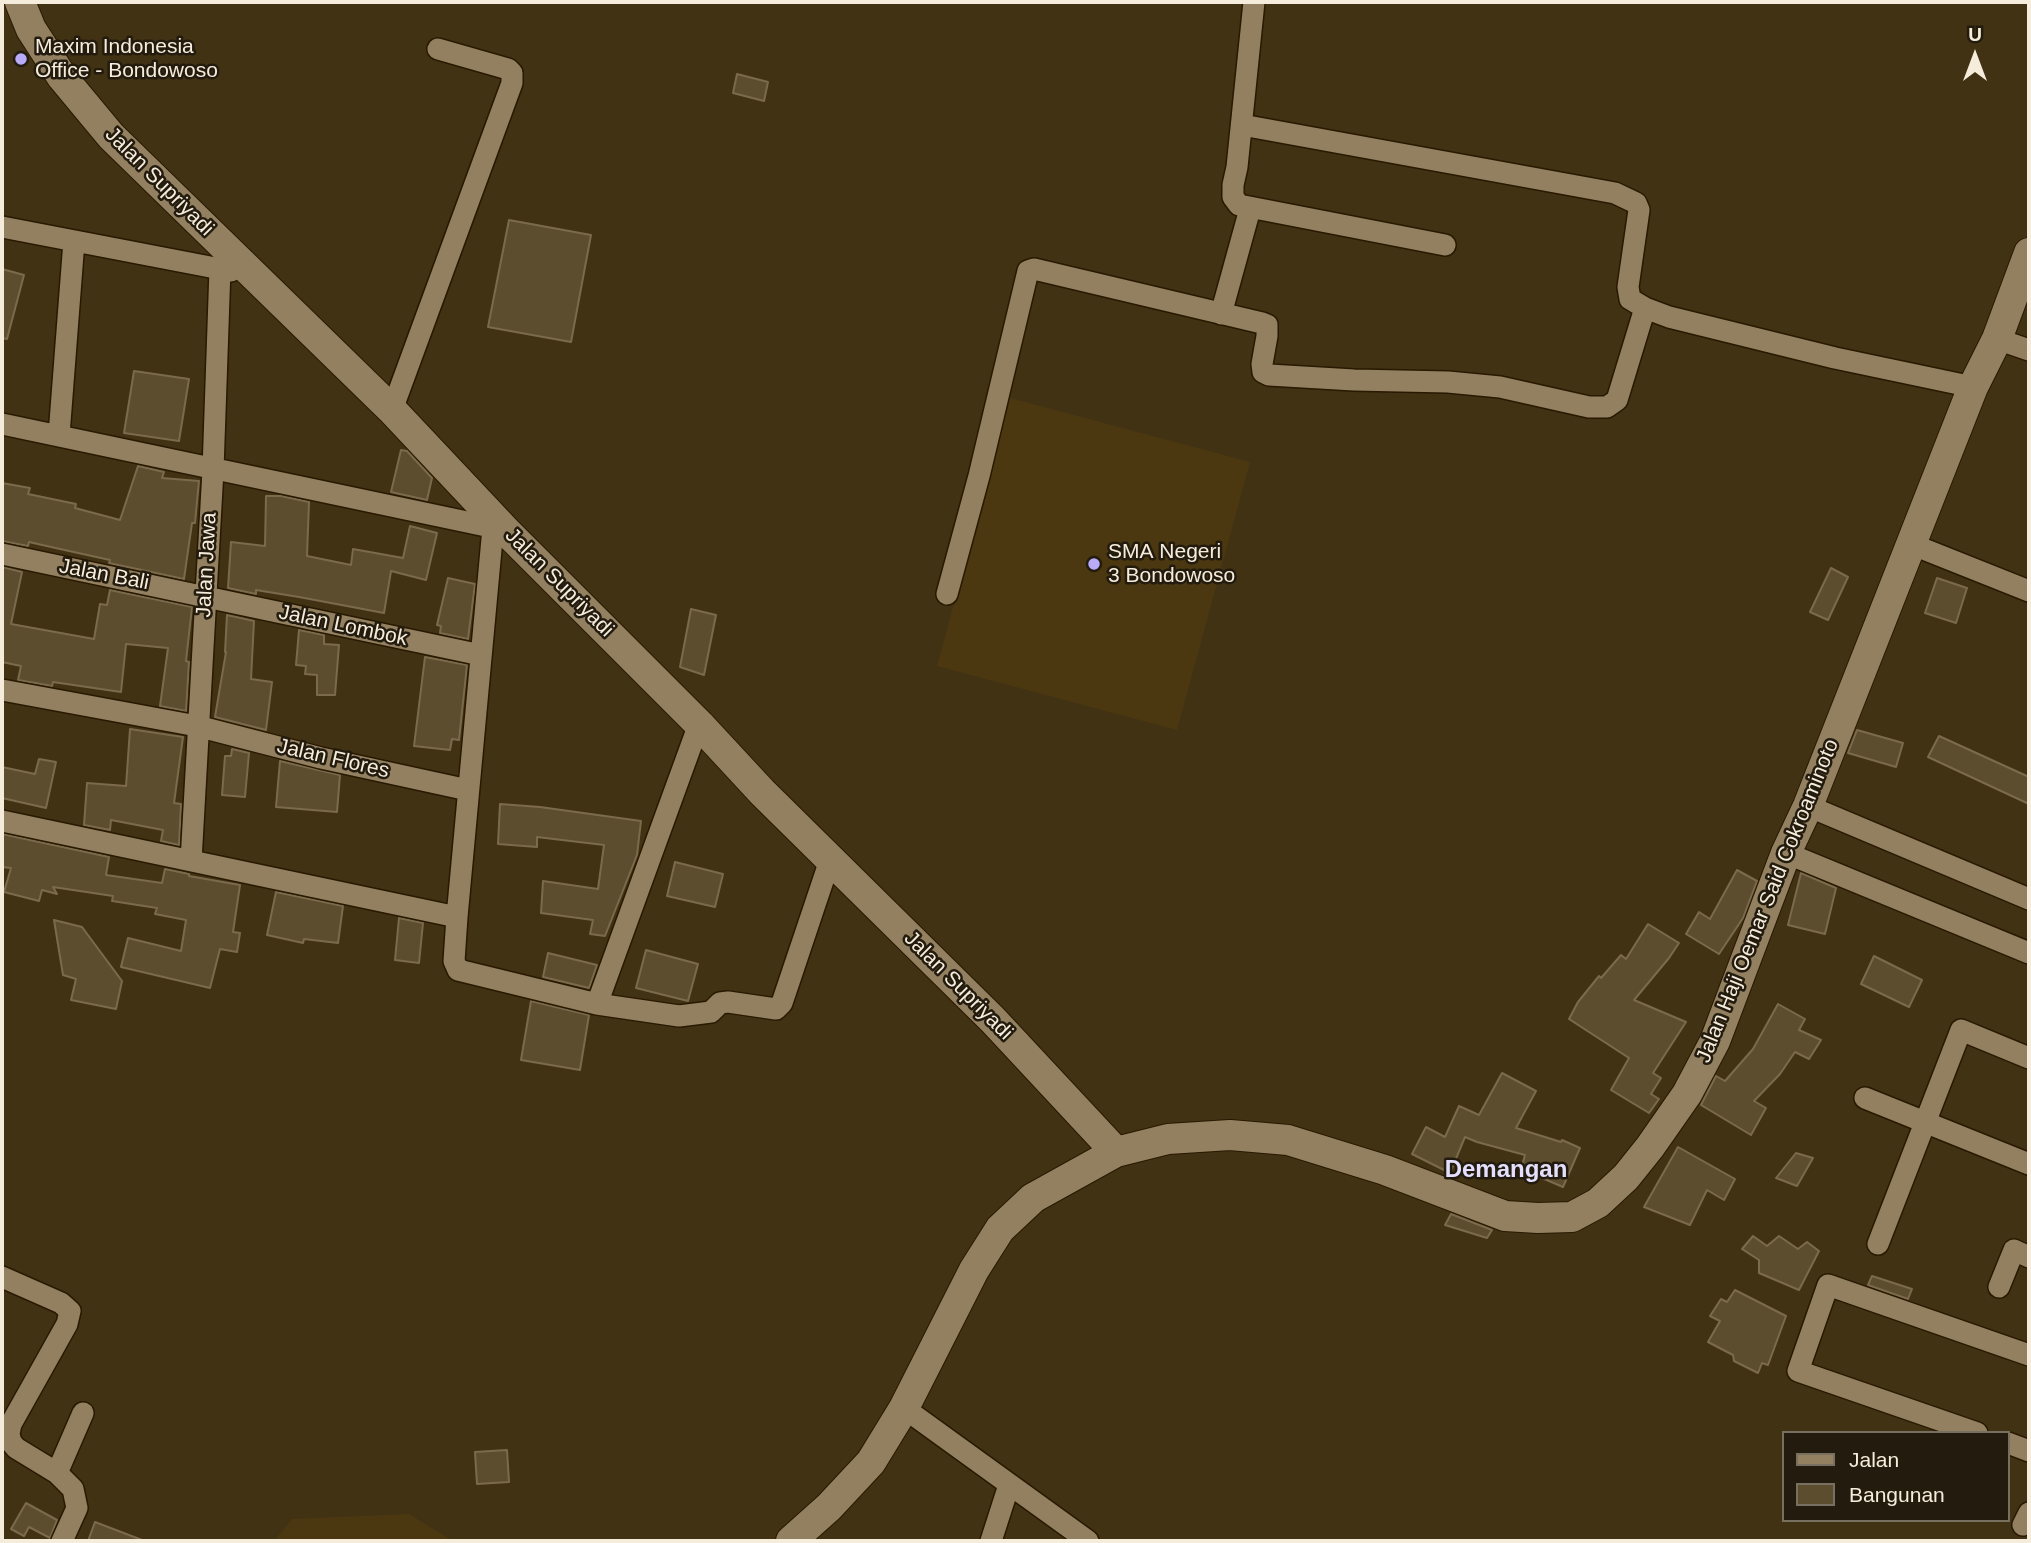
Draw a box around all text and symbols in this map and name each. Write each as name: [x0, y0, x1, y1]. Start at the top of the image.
north arrow: [1940, 21, 2010, 91]
text: U: [1968, 24, 1982, 45]
place label: Maxim Indonesia Office - Bondowoso: [35, 34, 218, 84]
marker: Maxim Indonesia Office - Bondowoso: [13, 51, 29, 67]
street label: Jalan Supriyadi: [99, 122, 219, 242]
street label: Jalan Jawa: [192, 512, 222, 618]
street label: Jalan Supriyadi: [499, 523, 619, 643]
place label: SMA Negeri 3 Bondowoso: [1108, 539, 1235, 589]
street label: Jalan Bali: [57, 554, 151, 596]
marker: SMA Negeri 3 Bondowoso: [1086, 556, 1102, 572]
street label: Jalan Lombok: [276, 600, 410, 652]
street label: Jalan Flores: [274, 734, 392, 784]
street label: Jalan Haji Oemar Said Cokroaminoto: [1691, 736, 1845, 1066]
street label: Jalan Supriyadi: [898, 926, 1018, 1046]
district label: Demangan: [1445, 1156, 1567, 1184]
legend: [1783, 1431, 2010, 1522]
text: Jalan: [1849, 1448, 1899, 1471]
text: Bangunan: [1849, 1483, 1945, 1506]

